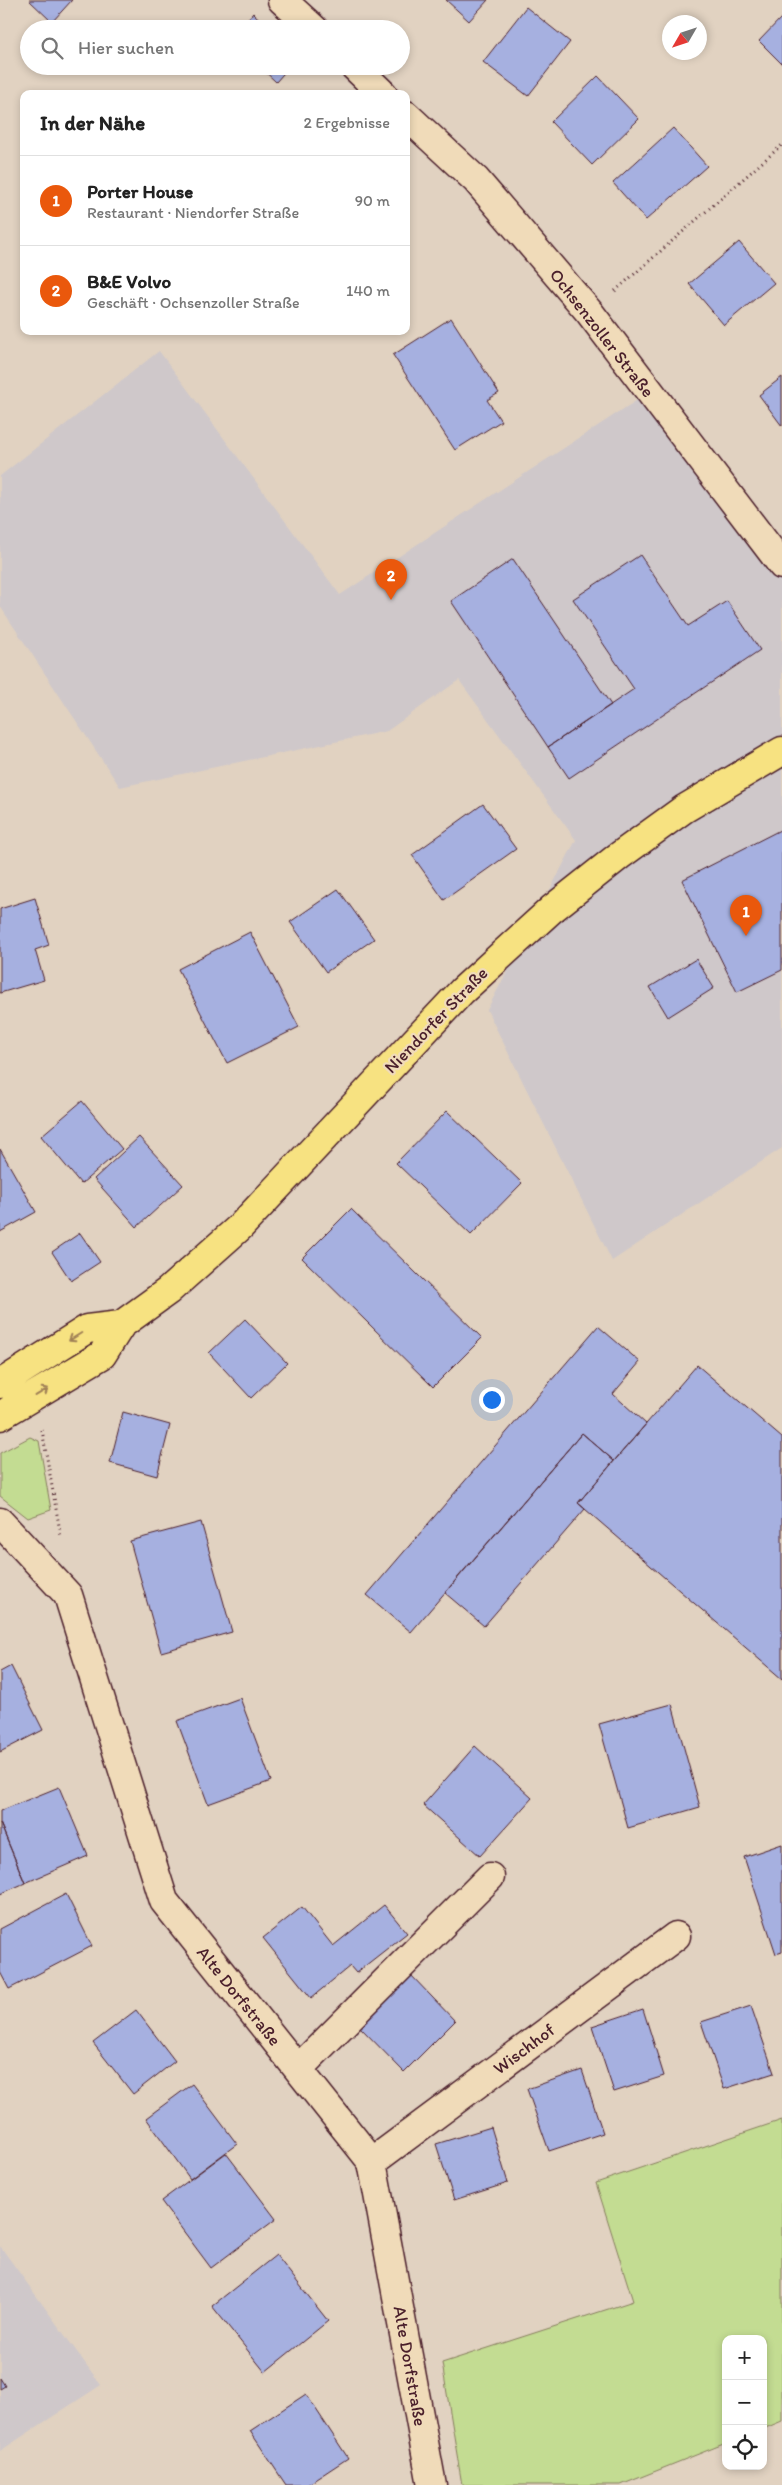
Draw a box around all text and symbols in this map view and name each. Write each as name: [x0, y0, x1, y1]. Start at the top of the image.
north arrow: [662, 15, 707, 60]
search box: [20, 20, 410, 75]
icon: search: [38, 34, 66, 62]
text: Hier suchen: [78, 36, 174, 59]
text: In der Nähe: [40, 110, 145, 135]
text: 2 Ergebnisse: [304, 113, 390, 132]
text: Porter House: [87, 180, 193, 203]
text: 1: [52, 191, 60, 210]
text: 90 m: [355, 191, 390, 210]
text: Restaurant · Niendorfer Straße: [87, 203, 299, 222]
street label: Ochsenzoller Straße: [545, 264, 659, 402]
text: B&E Volvo: [87, 270, 171, 293]
text: 2: [52, 281, 60, 300]
text: 140 m: [346, 281, 390, 300]
text: Geschäft · Ochsenzoller Straße: [87, 293, 300, 312]
pin: 2: [375, 559, 407, 600]
pin: 1: [730, 895, 762, 936]
street label: Niendorfer Straße: [380, 962, 492, 1078]
one-way arrow: [68, 1332, 82, 1342]
one-way arrow: [35, 1387, 49, 1397]
your location: [479, 1387, 505, 1413]
street label: Alte Dorfstraße: [192, 1942, 286, 2050]
street label: Wischhof: [489, 2019, 559, 2079]
street label: Alte Dorfstraße: [389, 2304, 431, 2428]
map controls: [722, 2335, 767, 2470]
button: +: [722, 2335, 767, 2380]
button: −: [722, 2380, 767, 2425]
button: locate: [722, 2425, 767, 2470]

